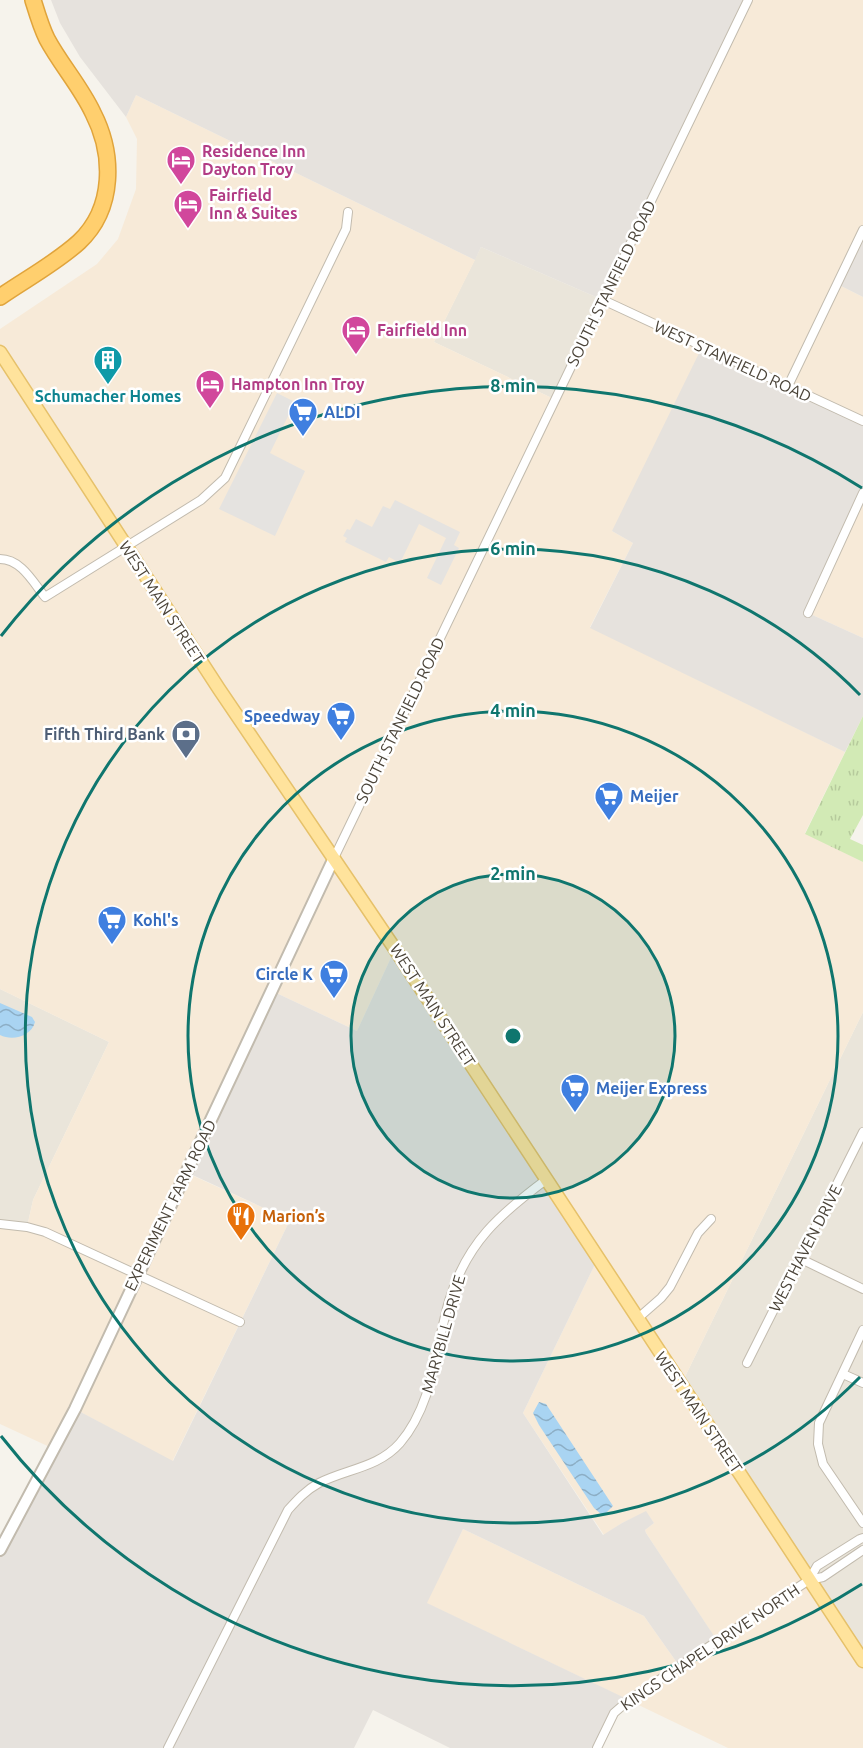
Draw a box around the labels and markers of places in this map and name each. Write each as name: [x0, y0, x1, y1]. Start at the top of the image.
place label: Residence Inn Dayton Troy: [202, 142, 306, 178]
hotel icon: Residence Inn Dayton Troy: [165, 144, 197, 186]
place label: Fairfield Inn & Suites: [209, 186, 298, 222]
hotel icon: Fairfield Inn & Suites: [172, 188, 204, 230]
hotel icon: Fairfield Inn: [340, 314, 372, 356]
place label: Fairfield Inn: [377, 321, 467, 339]
building icon: Schumacher Homes: [92, 344, 124, 386]
hotel icon: Hampton Inn Troy: [194, 368, 226, 410]
place label: Hampton Inn Troy: [231, 375, 365, 393]
place label: Schumacher Homes: [35, 387, 181, 405]
supermarket icon: ALDI: [287, 396, 319, 438]
place label: ALDI: [324, 403, 361, 421]
supermarket icon: Speedway: [325, 700, 357, 742]
place label: Speedway: [244, 707, 320, 725]
bank icon: Fifth Third Bank: [170, 718, 202, 760]
place label: Fifth Third Bank: [44, 725, 165, 743]
supermarket icon: Meijer: [593, 780, 625, 822]
place label: Meijer: [630, 787, 679, 805]
supermarket icon: Kohl's: [96, 904, 128, 946]
place label: Kohl's: [133, 911, 178, 929]
supermarket icon: Circle K: [318, 958, 350, 1000]
place label: Circle K: [256, 965, 313, 983]
centre of rings: [503, 1026, 523, 1046]
supermarket icon: Meijer Express: [559, 1072, 591, 1114]
place label: Meijer Express: [596, 1079, 707, 1097]
restaurant icon: Marion’s: [225, 1200, 257, 1242]
place label: Marion’s: [262, 1207, 325, 1225]

